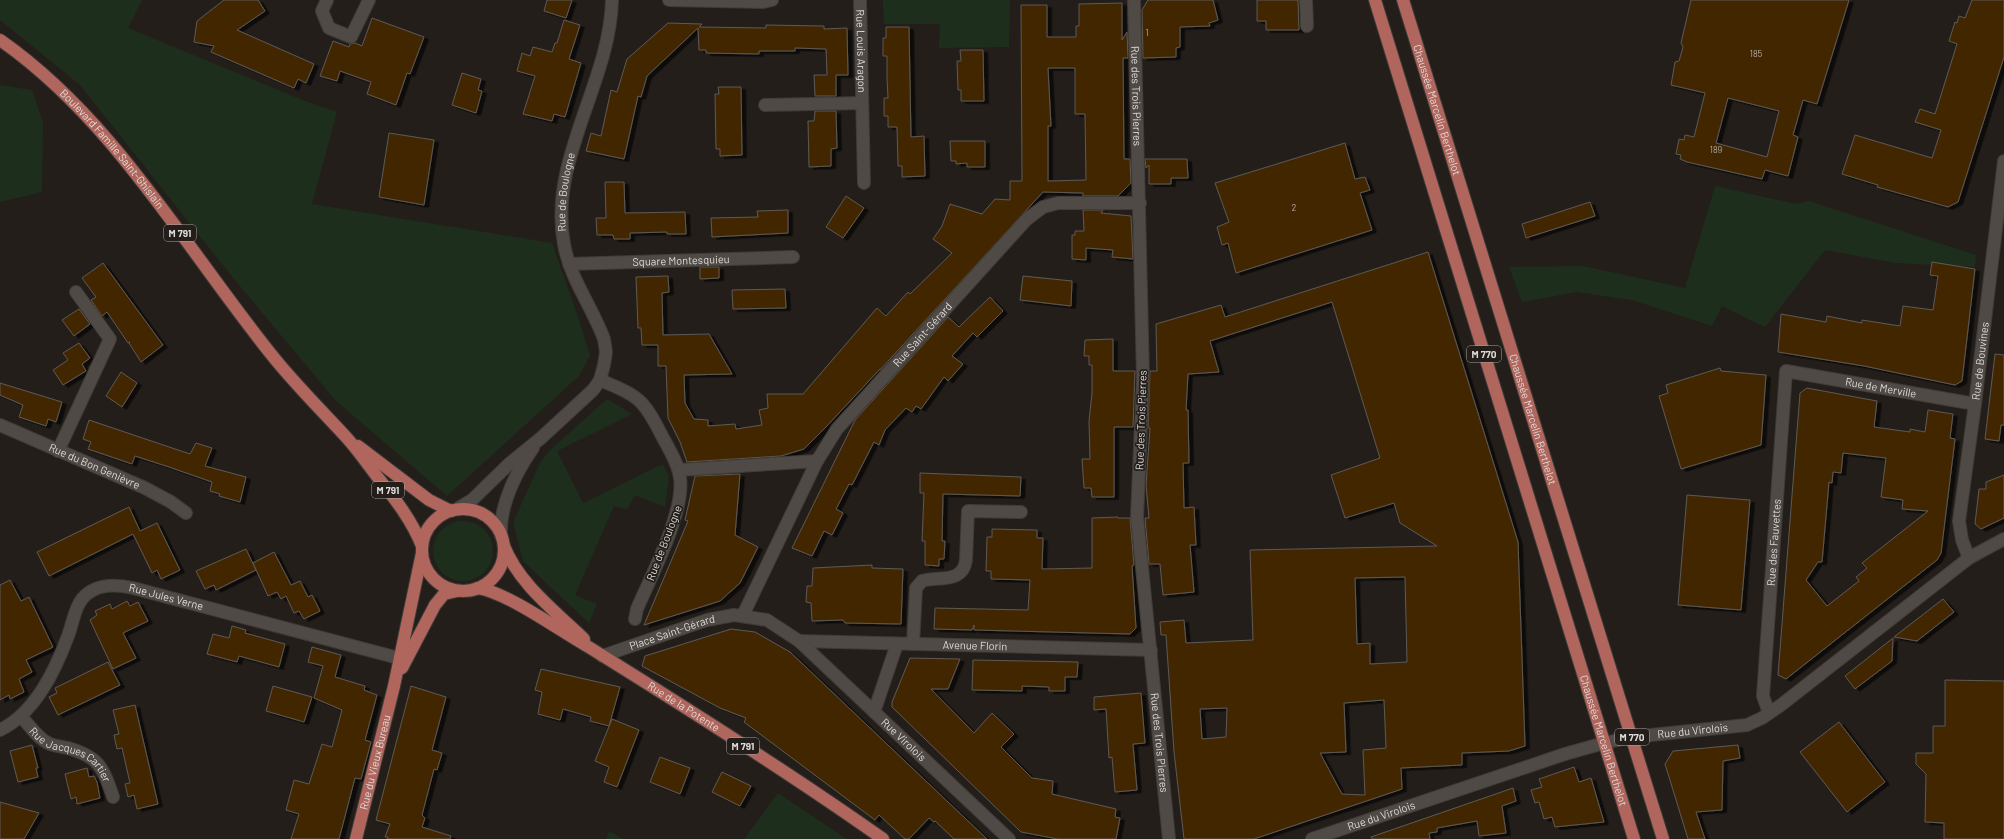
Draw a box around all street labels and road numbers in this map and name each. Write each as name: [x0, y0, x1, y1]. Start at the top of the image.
street label: Rue Louis Aragon: [854, 9, 869, 93]
street label: Chaussée Marcelin Berthelot: [1411, 43, 1464, 177]
street label: Rue des Trois Pierres: [1129, 46, 1144, 146]
street label: Boulevard Famille Saint-Ghislain: [58, 86, 167, 211]
street label: Rue de Boulogne: [554, 151, 577, 232]
road number: M 791: [164, 225, 196, 241]
street label: Square Montesquieu: [632, 252, 730, 268]
street label: Rue Saint-Gérard: [890, 299, 954, 369]
street label: Rue de Bouvines: [1969, 321, 1991, 401]
road number: M 770: [1467, 346, 1501, 362]
street label: Chaussée Marcelin Berthelot: [1507, 352, 1560, 486]
street label: Rue des Trois Pierres: [1132, 370, 1149, 470]
street label: Rue de Merville: [1844, 374, 1917, 400]
street label: Rue du Bon Genièvre: [47, 440, 142, 491]
road number: M 791: [372, 482, 404, 498]
street label: Rue des Fauvettes: [1764, 498, 1783, 586]
street label: Rue de Boulogne: [643, 503, 684, 582]
street label: Rue Jules Verne: [128, 580, 205, 612]
street label: Place Saint-Gérard: [627, 612, 716, 652]
street label: Avenue Florin: [942, 638, 1008, 652]
street label: Chaussée Marcelin Berthelot: [1578, 673, 1630, 807]
street label: Rue de la Potente: [645, 678, 722, 734]
street label: Rue des Trois Pierres: [1149, 692, 1171, 793]
street label: Rue du Vieux Bureau: [357, 713, 393, 811]
street label: Rue Virolois: [879, 715, 929, 763]
street label: Rue du Virolois: [1657, 720, 1728, 740]
street label: Rue Jacques Cartier: [27, 724, 114, 784]
road number: M 770: [1615, 729, 1649, 745]
road number: M 791: [727, 738, 759, 754]
street label: Rue du Virolois: [1345, 798, 1417, 833]

